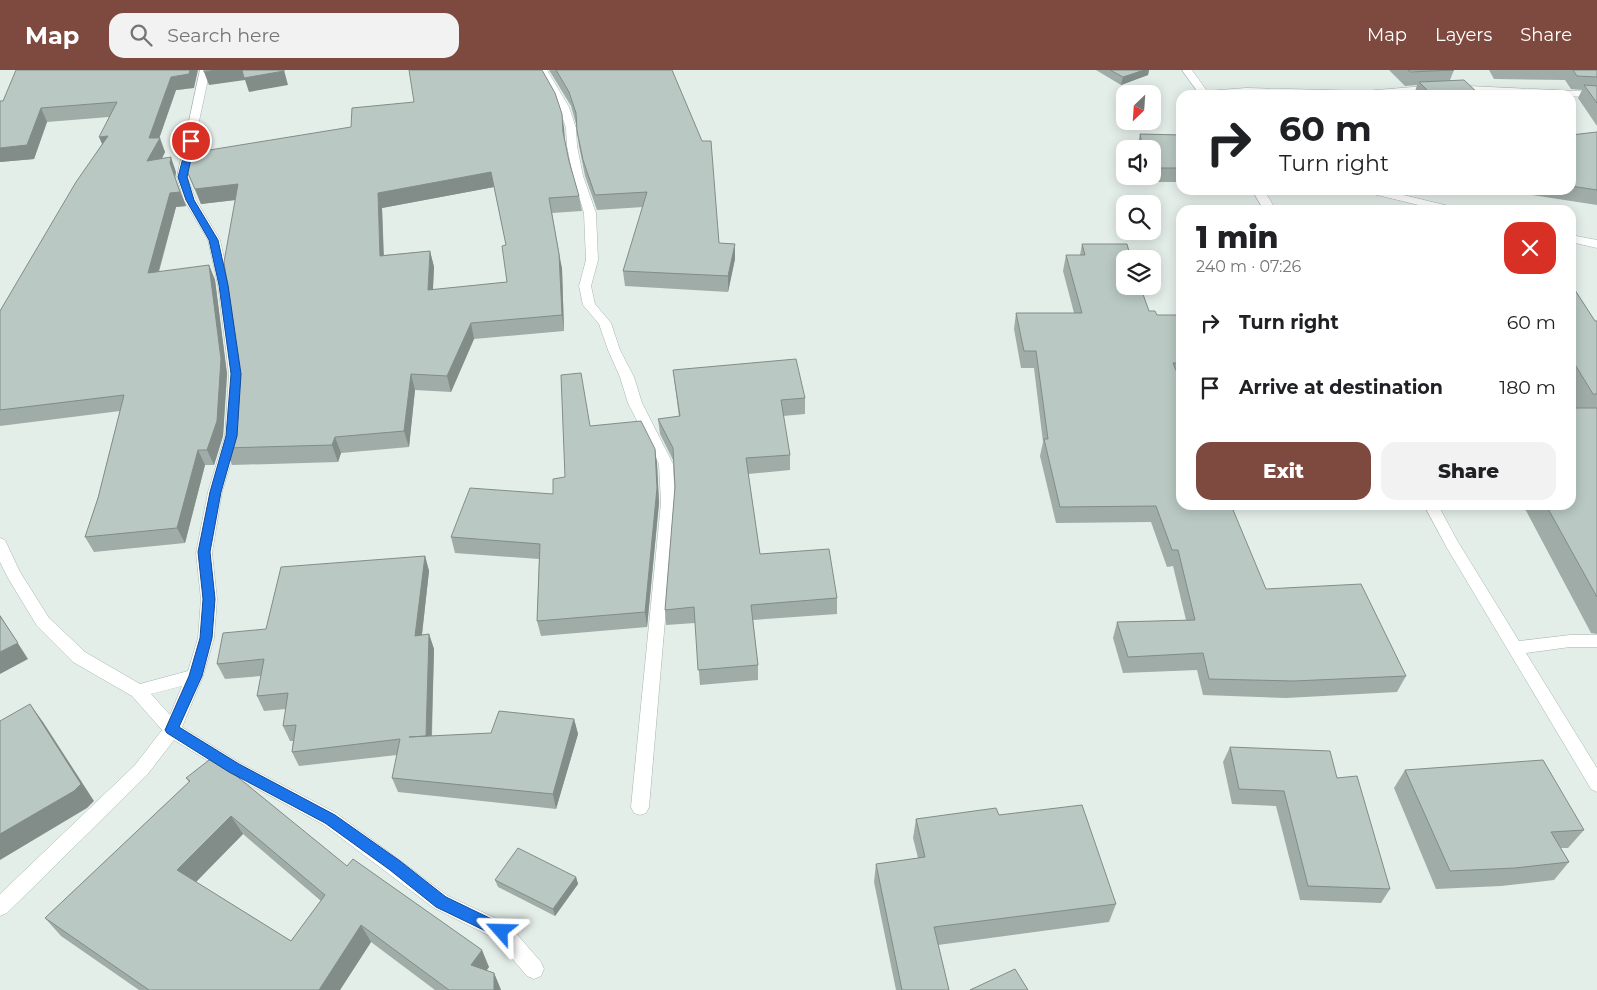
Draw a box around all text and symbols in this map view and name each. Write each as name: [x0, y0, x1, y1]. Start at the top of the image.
search box: [109, 13, 459, 58]
text: Map: [25, 21, 79, 50]
icon: search: [127, 21, 155, 49]
text: Search here: [167, 24, 280, 47]
text: Map: [1367, 24, 1407, 46]
text: Layers: [1435, 24, 1492, 46]
text: Share: [1520, 24, 1572, 46]
north arrow: [1116, 85, 1161, 130]
map controls: [1116, 85, 1161, 295]
text: 60 m: [1279, 107, 1372, 150]
icon: right: [1196, 110, 1261, 175]
pin: [170, 120, 212, 162]
icon: arrive: [177, 127, 205, 155]
button: sound: [1116, 140, 1161, 185]
text: Turn right: [1279, 150, 1389, 177]
button: search: [1116, 195, 1161, 240]
text: 1 min: [1196, 219, 1279, 256]
button: close: [1504, 222, 1556, 274]
button: layers: [1116, 250, 1161, 295]
text: 240 m · 07:26: [1196, 257, 1301, 276]
icon: right: [1196, 309, 1224, 337]
text: Turn right: [1239, 311, 1339, 334]
text: 60 m: [1507, 311, 1556, 334]
icon: arrive: [1196, 374, 1224, 402]
text: Arrive at destination: [1239, 376, 1443, 399]
text: 180 m: [1499, 376, 1556, 399]
button: Exit: [1196, 442, 1371, 500]
button: Share: [1381, 442, 1556, 500]
position arrow: [474, 904, 526, 956]

